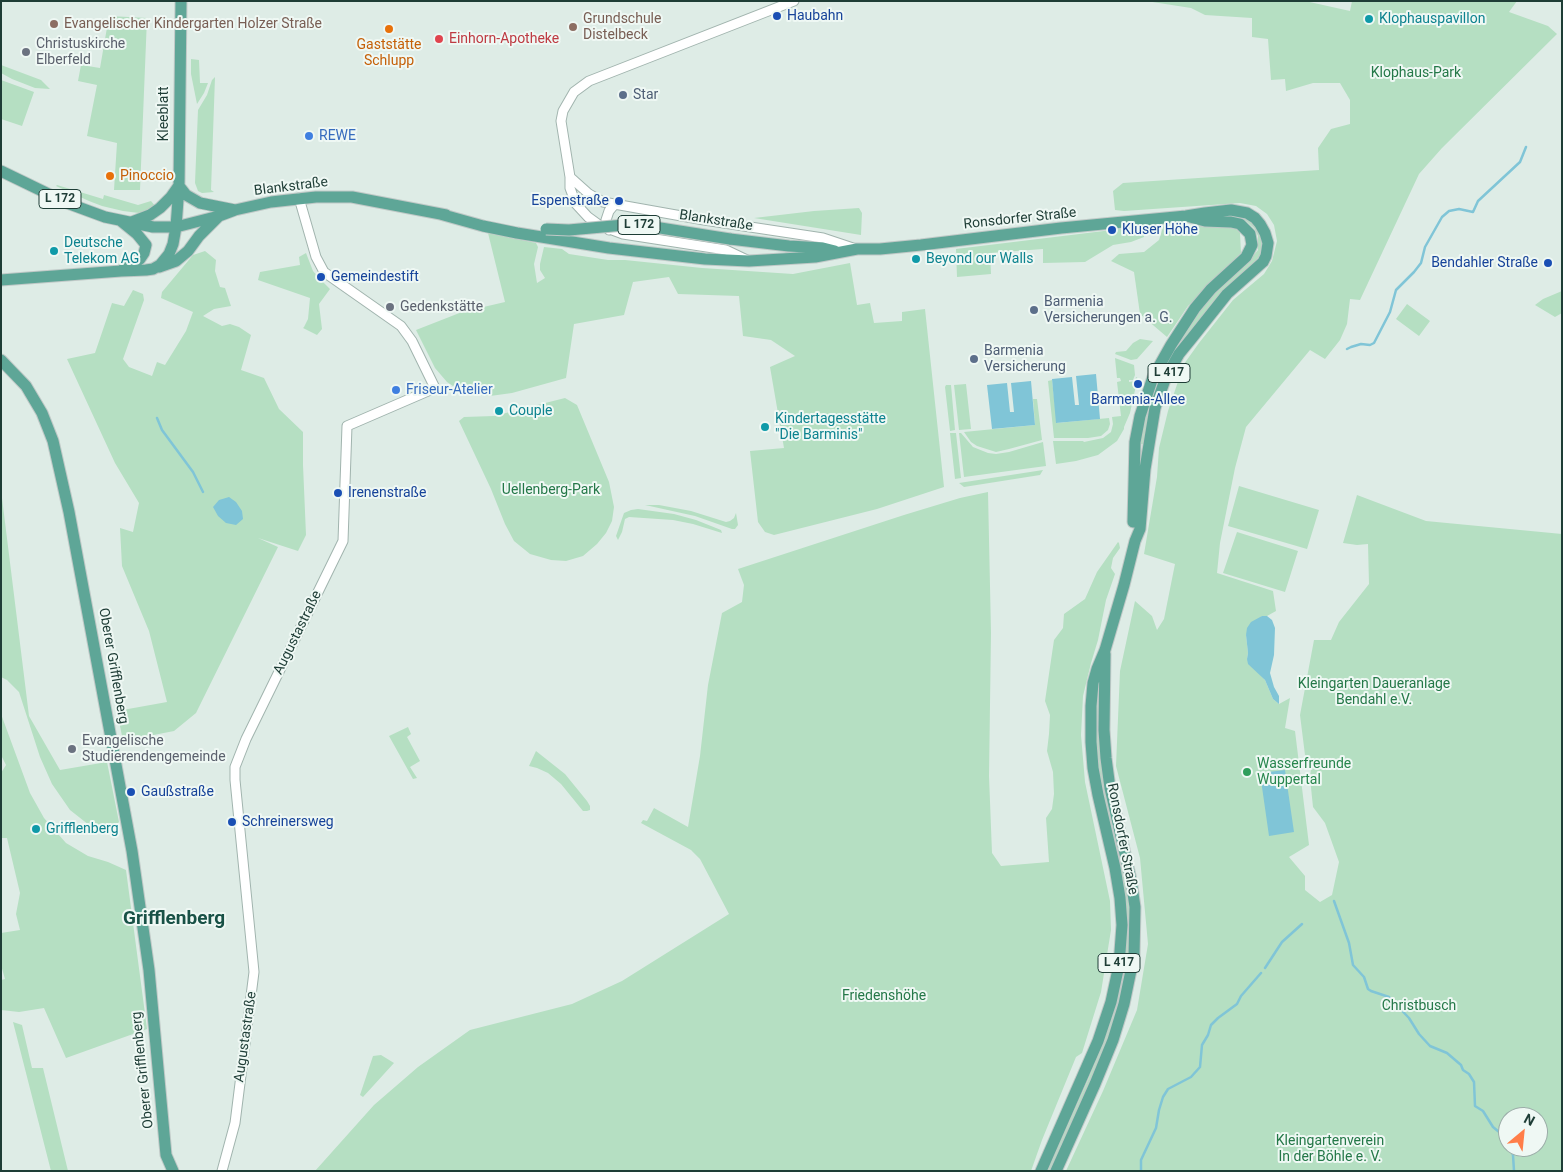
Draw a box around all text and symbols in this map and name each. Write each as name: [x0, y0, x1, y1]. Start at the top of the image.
place label: Haubahn: [787, 8, 843, 24]
marker: Haubahn: [771, 10, 783, 22]
place label: Grundschule Distelbeck: [583, 11, 661, 44]
place label: Klophauspavillon: [1379, 11, 1485, 27]
marker: Klophauspavillon: [1363, 13, 1375, 25]
place label: Evangelischer Kindergarten Holzer Straße: [64, 16, 322, 32]
marker: Evangelischer Kindergarten Holzer Straße: [48, 18, 60, 30]
marker: Grundschule Distelbeck: [567, 21, 579, 33]
marker: Gaststätte Schlupp: [383, 23, 395, 35]
place label: Einhorn-Apotheke: [449, 31, 559, 47]
marker: Einhorn-Apotheke: [433, 33, 445, 45]
place label: Christuskirche Elberfeld: [36, 36, 125, 68]
place label: Gaststätte Schlupp: [357, 37, 421, 70]
marker: Christuskirche Elberfeld: [20, 46, 32, 58]
park label: Klophaus-Park: [1371, 65, 1461, 81]
street label: Kleeblatt: [156, 86, 172, 142]
place label: Star: [633, 87, 658, 103]
marker: Star: [617, 89, 629, 101]
place label: REWE: [319, 128, 356, 144]
marker: REWE: [303, 130, 315, 142]
place label: Pinoccio: [120, 168, 174, 184]
marker: Pinoccio: [104, 170, 116, 182]
street label: Blankstraße: [253, 174, 329, 200]
road number: L 172: [39, 190, 81, 208]
place label: Espenstraße: [531, 193, 609, 209]
marker: Espenstraße: [613, 195, 625, 207]
street label: Ronsdorfer Straße: [963, 205, 1077, 233]
street label: Blankstraße: [678, 207, 754, 235]
road number: L 172: [618, 216, 660, 234]
place label: Kluser Höhe: [1122, 222, 1198, 238]
marker: Kluser Höhe: [1106, 224, 1118, 236]
place label: Deutsche Telekom AG: [64, 235, 139, 268]
marker: Deutsche Telekom AG: [48, 245, 60, 257]
place label: Beyond our Walls: [926, 251, 1033, 267]
marker: Beyond our Walls: [910, 253, 922, 265]
place label: Bendahler Straße: [1431, 255, 1538, 271]
marker: Bendahler Straße: [1542, 257, 1554, 269]
place label: Gemeindestift: [331, 269, 419, 285]
marker: Gemeindestift: [315, 271, 327, 283]
place label: Barmenia Versicherungen a. G.: [1044, 294, 1173, 326]
place label: Gedenkstätte: [400, 299, 483, 315]
marker: Gedenkstätte: [384, 301, 396, 313]
marker: Barmenia Versicherungen a. G.: [1028, 304, 1040, 316]
place label: Barmenia Versicherung: [984, 343, 1066, 376]
marker: Barmenia Versicherung: [968, 353, 980, 365]
road number: L 417: [1148, 363, 1190, 382]
marker: Barmenia-Allee: [1132, 378, 1144, 390]
place label: Friseur-Atelier: [406, 382, 493, 398]
marker: Friseur-Atelier: [390, 384, 402, 396]
place label: Barmenia-Allee: [1091, 392, 1185, 408]
place label: Couple: [509, 403, 553, 419]
marker: Couple: [493, 405, 505, 417]
place label: Kindertagesstätte "Die Barminis": [775, 411, 886, 444]
marker: Kindertagesstätte "Die Barminis": [759, 421, 771, 433]
park label: Uellenberg-Park: [502, 482, 600, 498]
place label: Irenenstraße: [348, 485, 426, 501]
marker: Irenenstraße: [332, 487, 344, 499]
street label: Augustastraße: [270, 588, 326, 678]
street label: Oberer Grifflenberg: [95, 607, 131, 725]
park label: Kleingarten Daueranlage Bendahl e.V.: [1298, 676, 1450, 709]
place label: Evangelische Studierendengemeinde: [82, 733, 226, 766]
marker: Evangelische Studierendengemeinde: [66, 743, 78, 755]
place label: Wasserfreunde Wuppertal: [1257, 756, 1351, 789]
marker: Wasserfreunde Wuppertal: [1241, 766, 1253, 778]
street label: Ronsdorfer Straße: [1103, 782, 1141, 896]
place label: Gaußstraße: [141, 784, 214, 800]
marker: Gaußstraße: [125, 786, 137, 798]
place label: Schreinersweg: [242, 814, 334, 830]
marker: Schreinersweg: [226, 816, 238, 828]
place label: Grifflenberg: [46, 821, 119, 837]
marker: Grifflenberg: [30, 823, 42, 835]
district label: Grifflenberg: [123, 908, 225, 930]
road number: L 417: [1098, 954, 1140, 972]
park label: Friedenshöhe: [842, 988, 926, 1004]
street label: Augustastraße: [231, 991, 261, 1083]
park label: Christbusch: [1382, 998, 1456, 1014]
street label: Oberer Grifflenberg: [128, 1011, 158, 1129]
north arrow: [1498, 1107, 1548, 1157]
text: N: [1521, 1110, 1538, 1129]
park label: Kleingartenverein In der Böhle e. V.: [1276, 1133, 1384, 1166]

